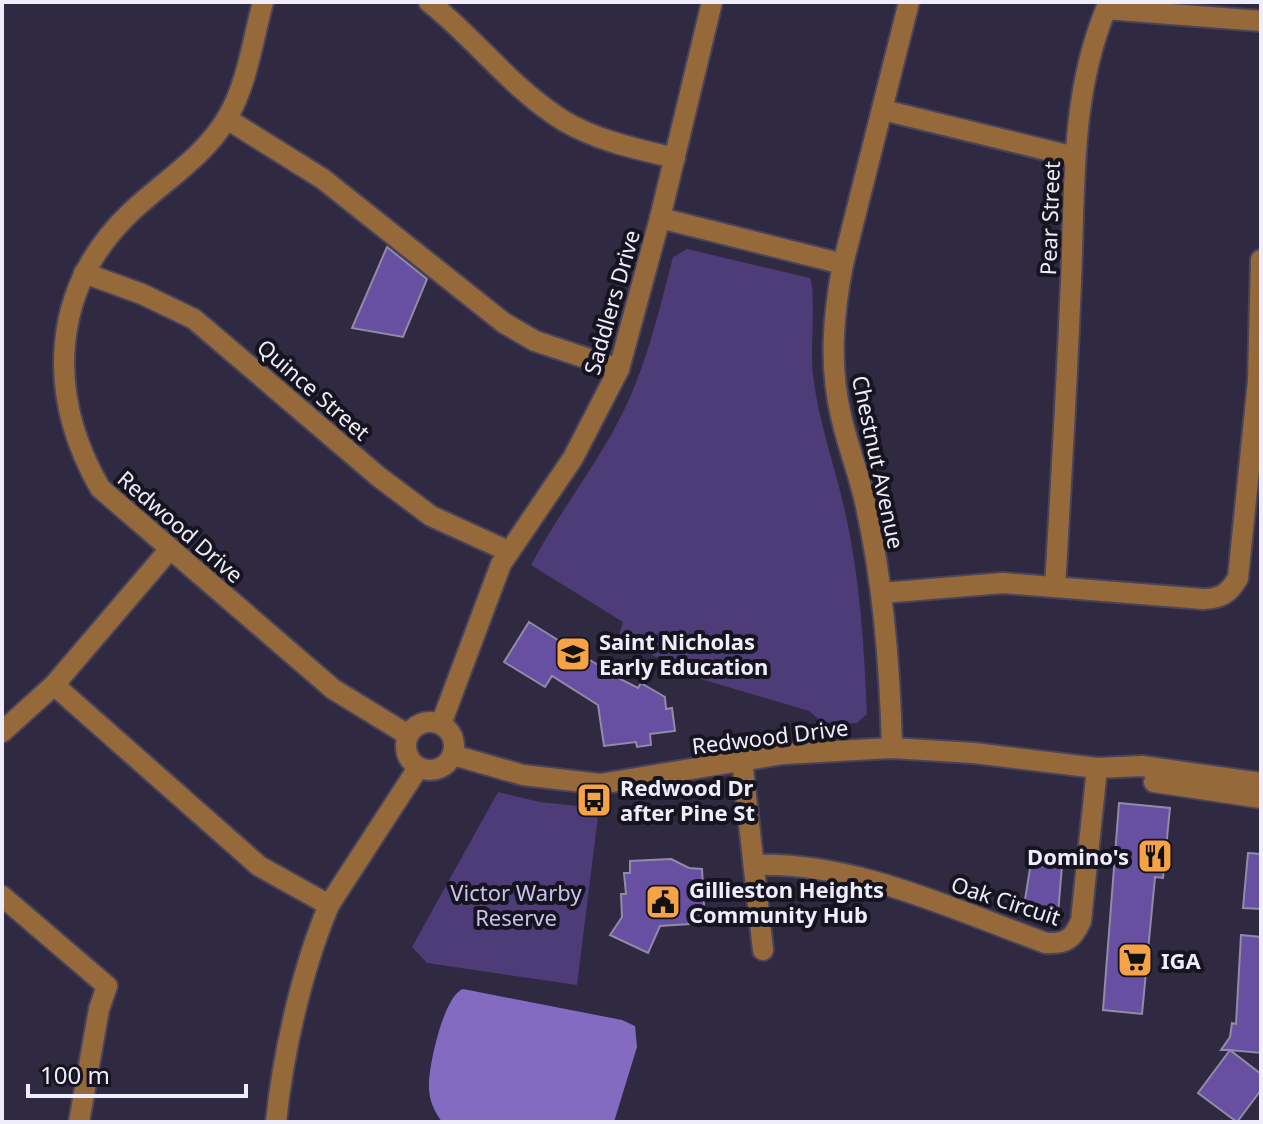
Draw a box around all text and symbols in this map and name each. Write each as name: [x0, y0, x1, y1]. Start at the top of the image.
street label: Pear Street: [1032, 160, 1066, 276]
street label: Saddlers Drive: [576, 226, 646, 378]
street label: Quince Street: [251, 332, 377, 446]
street label: Chestnut Avenue: [846, 373, 912, 551]
street label: Redwood Drive: [112, 463, 250, 589]
place label: Saint Nicholas Early Education: [599, 626, 768, 681]
school or university icon: Saint Nicholas Early Education: [554, 635, 592, 673]
street label: Redwood Drive: [690, 712, 850, 760]
place label: Redwood Dr after Pine St: [620, 772, 755, 827]
bus stop icon: Redwood Dr after Pine St: [575, 781, 613, 819]
restaurant icon: Domino's: [1136, 837, 1174, 875]
place label: Domino's: [1027, 841, 1129, 871]
street label: Oak Circuit: [948, 868, 1064, 932]
place label: Gillieston Heights Community Hub: [689, 874, 884, 929]
park label: Victor Warby Reserve: [450, 877, 582, 932]
public building icon: Gillieston Heights Community Hub: [644, 883, 682, 921]
supermarket icon: IGA: [1116, 941, 1154, 979]
place label: IGA: [1161, 945, 1201, 975]
scale bar: [28, 1048, 246, 1098]
text: 100 m: [40, 1058, 110, 1091]

